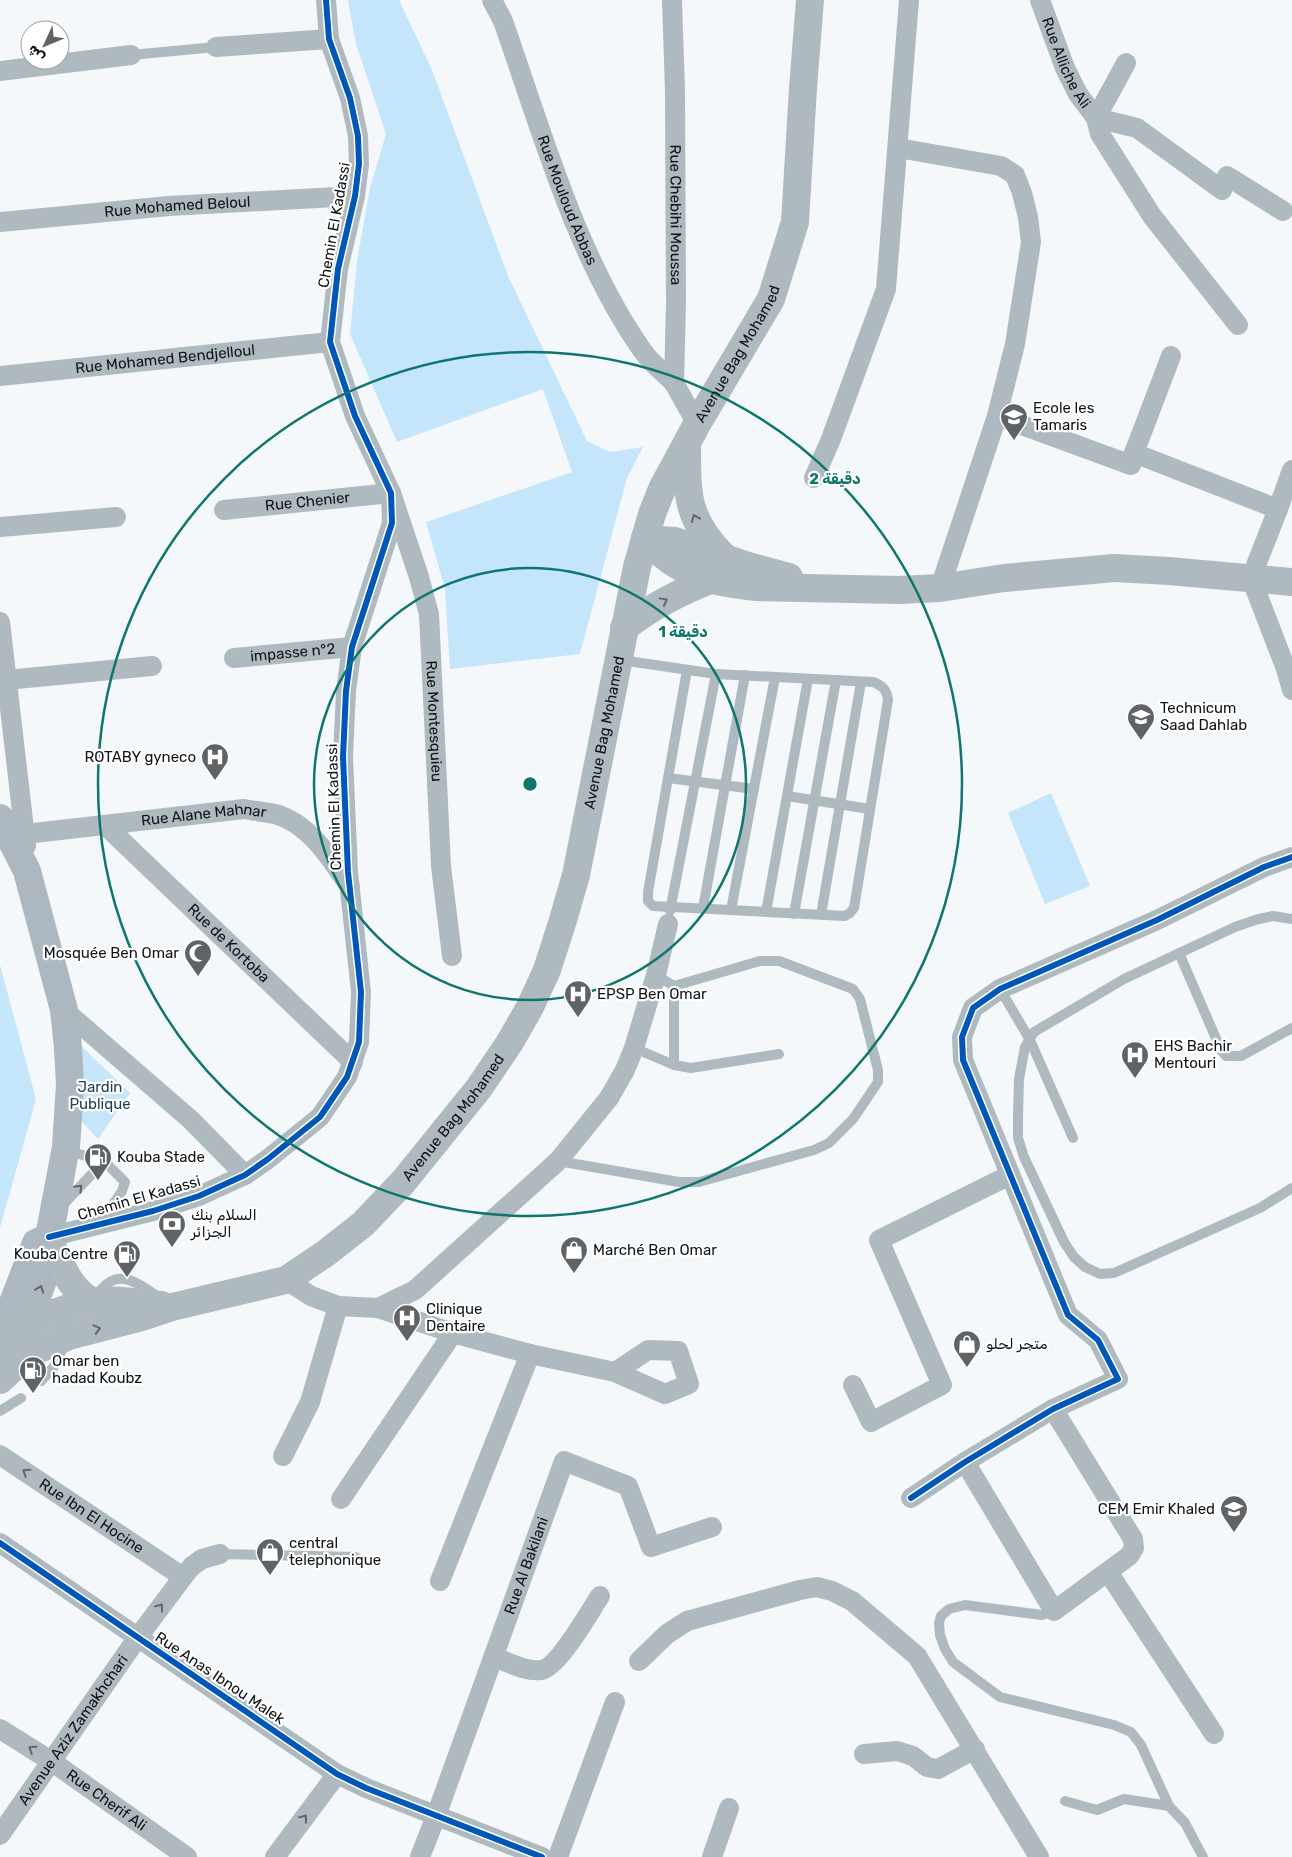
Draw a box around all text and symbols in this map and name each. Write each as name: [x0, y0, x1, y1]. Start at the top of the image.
street label: Rue Alliche Ali: [1038, 15, 1094, 112]
north arrow: [20, 20, 70, 70]
text: ش: [24, 41, 48, 66]
street label: Rue Mouloud Abbas: [534, 133, 601, 268]
street label: Rue Chebihi Moussa: [666, 145, 685, 285]
street label: Chemin El Kadassi: [314, 161, 354, 289]
street label: Rue Mohamed Beloul: [103, 193, 251, 221]
street label: Avenue Bag Mohamed: [691, 283, 784, 426]
street label: Rue Mohamed Bendjelloul: [74, 341, 256, 377]
place label: Ecole les Tamaris: [1033, 399, 1095, 434]
school or university icon: Ecole les Tamaris: [999, 402, 1029, 441]
text: 2 دقيقة: [809, 470, 861, 488]
street label: Rue Chenier: [264, 488, 351, 515]
one-way arrow: [690, 514, 701, 523]
one-way arrow: [659, 597, 668, 607]
text: 1 دقيقة: [658, 623, 708, 641]
street label: impasse n°2: [249, 640, 336, 665]
street label: Avenue Bag Mohamed: [580, 654, 628, 811]
street label: Rue Montesquieu: [422, 660, 446, 782]
place label: Technicum Saad Dahlab: [1160, 699, 1247, 734]
school or university icon: Technicum Saad Dahlab: [1126, 702, 1156, 741]
hospital icon: ROTABY gyneco: [200, 742, 230, 781]
street label: Chemin El Kadassi: [323, 743, 345, 871]
place label: ROTABY gyneco: [84, 748, 196, 766]
centre of rings: [521, 775, 539, 793]
street label: Rue Alane Mahnar: [140, 800, 268, 830]
street label: Rue de Kortoba: [184, 900, 273, 986]
mosque icon: Mosquée Ben Omar: [183, 938, 213, 977]
place label: Mosquée Ben Omar: [44, 944, 179, 962]
hospital icon: EPSP Ben Omar: [563, 979, 593, 1018]
place label: EPSP Ben Omar: [597, 985, 707, 1003]
place label: EHS Bachir Mentouri: [1154, 1037, 1232, 1072]
hospital icon: EHS Bachir Mentouri: [1120, 1040, 1150, 1079]
street label: Avenue Bag Mohamed: [398, 1051, 508, 1185]
park label: Jardin Publique: [69, 1078, 131, 1113]
fuel station icon: Kouba Stade: [83, 1142, 113, 1181]
place label: Kouba Stade: [117, 1148, 205, 1166]
street label: Chemin El Kadassi: [75, 1172, 203, 1224]
one-way arrow: [73, 1185, 82, 1194]
place label: السلام بنك الجزائر: [190, 1206, 257, 1241]
bank icon: السلام بنك الجزائر: [157, 1209, 187, 1248]
shop icon: Marché Ben Omar: [559, 1235, 589, 1274]
fuel station icon: Kouba Centre: [112, 1239, 142, 1278]
place label: Marché Ben Omar: [593, 1241, 717, 1259]
place label: Kouba Centre: [14, 1245, 108, 1263]
one-way arrow: [34, 1285, 44, 1294]
place label: Clinique Dentaire: [426, 1300, 485, 1335]
hospital icon: Clinique Dentaire: [392, 1303, 422, 1342]
one-way arrow: [93, 1324, 102, 1335]
shop icon: متجر لحلو: [952, 1329, 982, 1368]
place label: متجر لحلو: [986, 1335, 1048, 1353]
place label: Omar ben hadad Koubz: [52, 1352, 142, 1387]
fuel station icon: Omar ben hadad Koubz: [18, 1355, 48, 1394]
one-way arrow: [22, 1469, 31, 1478]
street label: Rue Ibn El Hocine: [36, 1475, 147, 1557]
school or university icon: CEM Emir Khaled: [1219, 1494, 1249, 1533]
place label: CEM Emir Khaled: [1098, 1500, 1215, 1518]
street label: Rue Al Bakilani: [500, 1515, 552, 1617]
place label: central telephonique: [289, 1534, 381, 1569]
shop icon: central telephonique: [255, 1537, 285, 1576]
one-way arrow: [154, 1603, 163, 1613]
street label: Rue Anas Ibnou Malek: [152, 1628, 289, 1728]
street label: Avenue Aziz Zamakhchari: [15, 1651, 132, 1809]
one-way arrow: [28, 1746, 37, 1755]
street label: Rue Cherif Ali: [63, 1766, 150, 1835]
one-way arrow: [298, 1814, 307, 1824]

